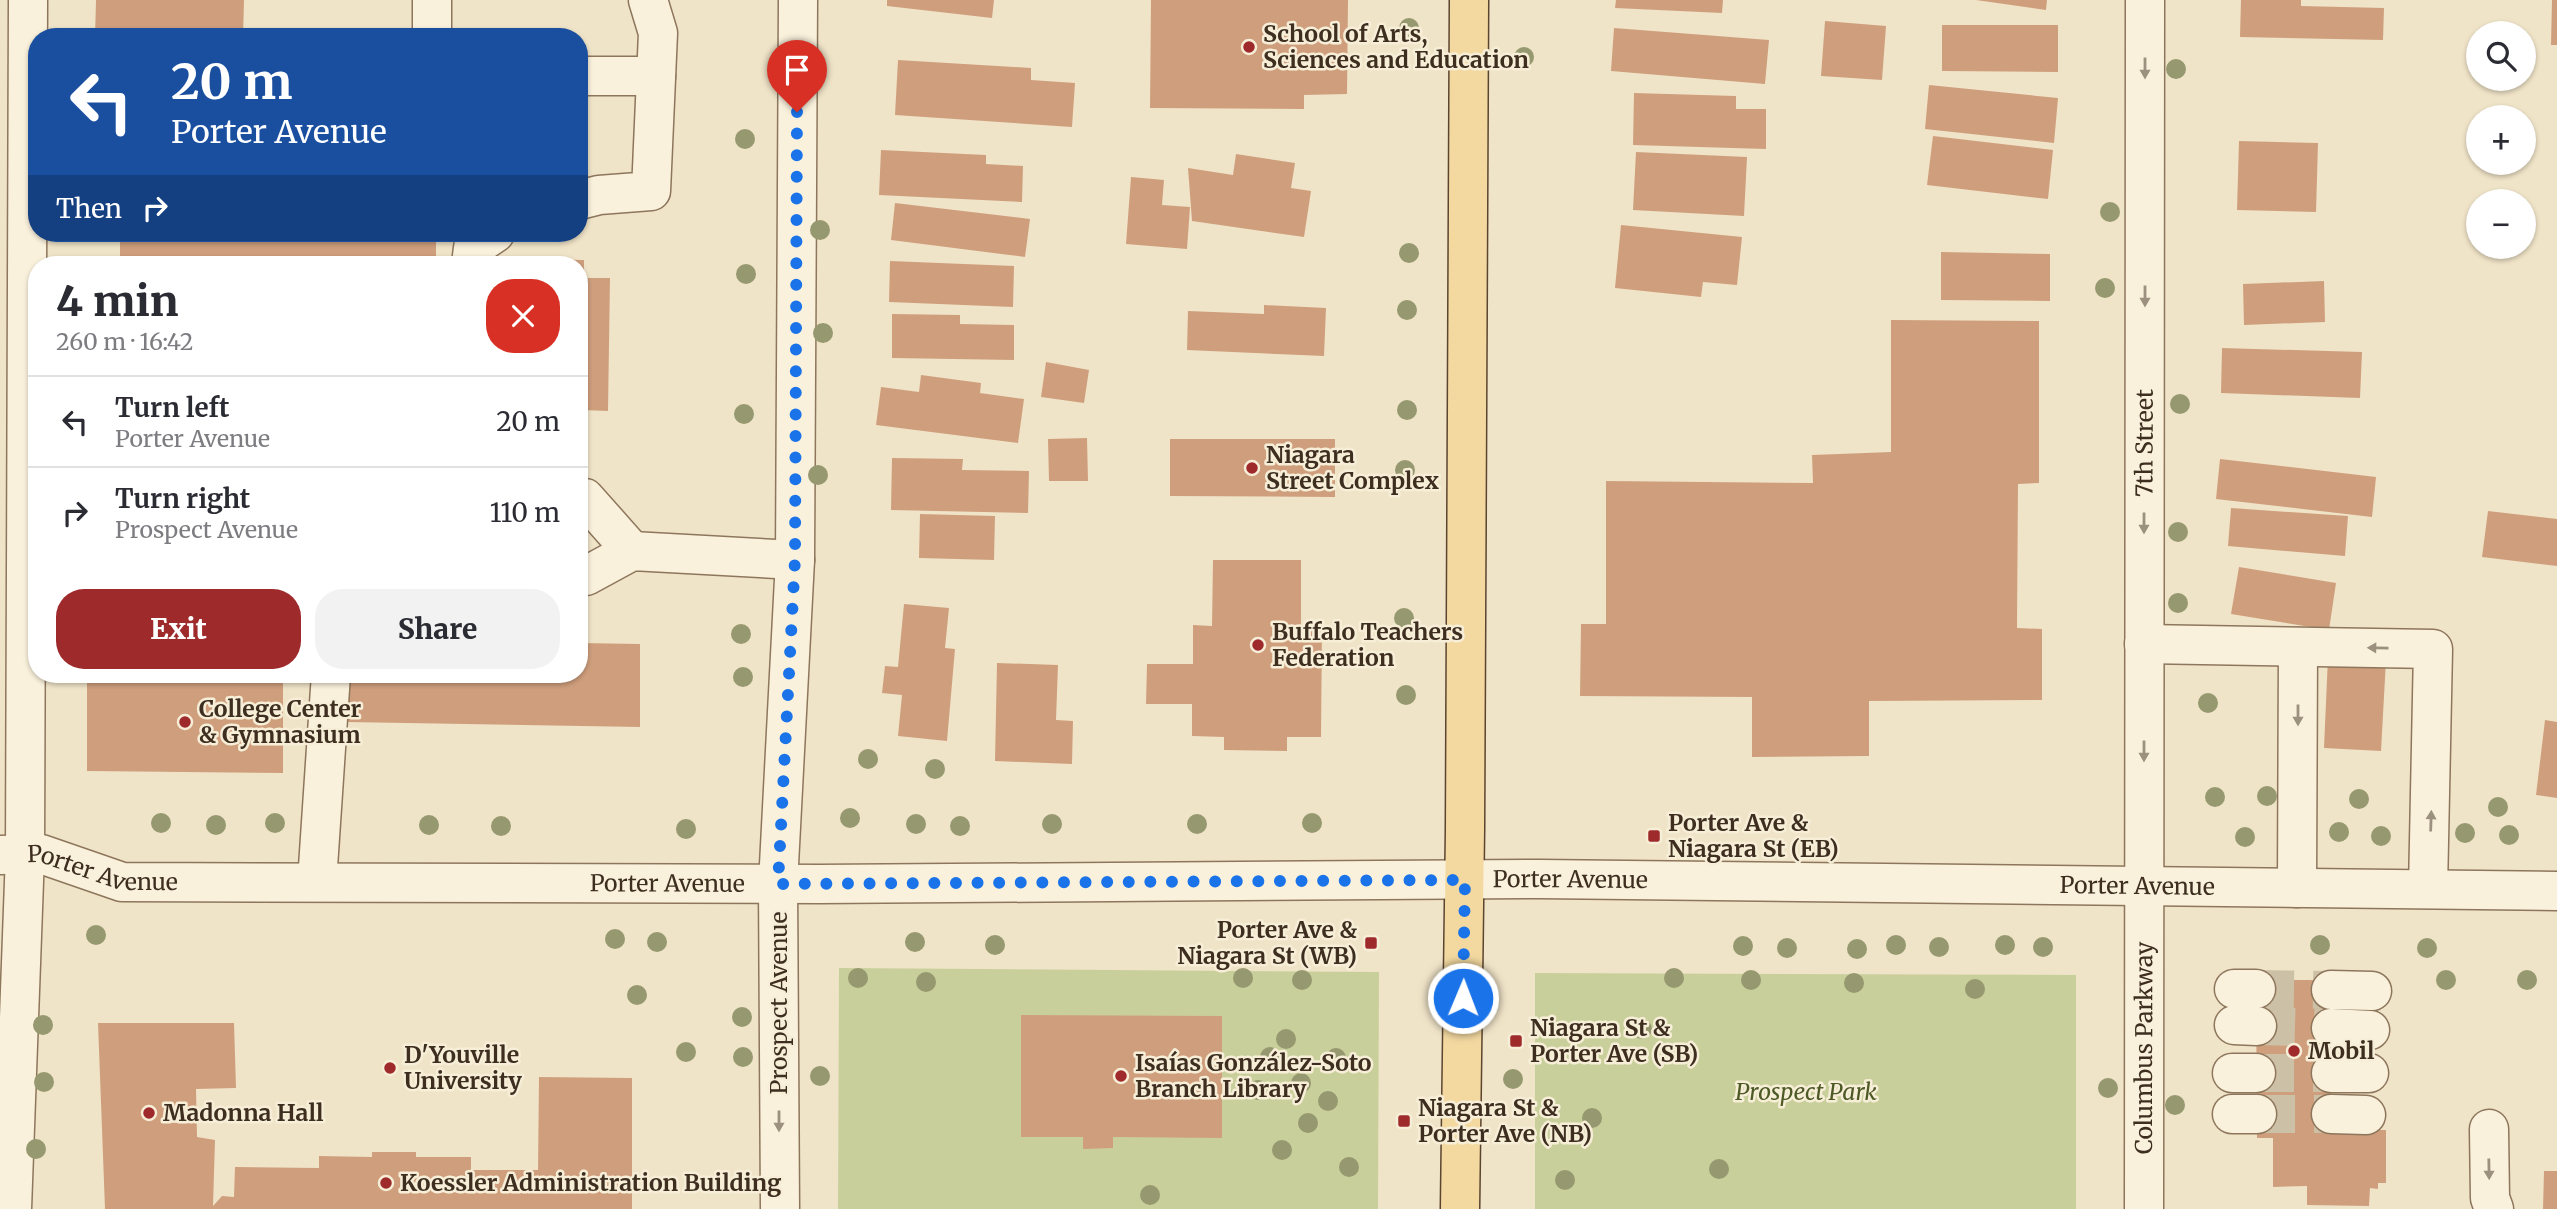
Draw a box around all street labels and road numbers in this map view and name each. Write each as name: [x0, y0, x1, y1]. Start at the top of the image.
street label: 7th Street: [2130, 389, 2159, 497]
street label: Porter Avenue: [27, 839, 178, 896]
street label: Porter Avenue: [1493, 864, 1648, 894]
street label: Porter Avenue: [590, 868, 745, 898]
street label: Porter Avenue: [2059, 870, 2215, 901]
street label: Prospect Avenue: [764, 912, 793, 1094]
street label: Columbus Parkway: [2129, 941, 2158, 1154]

